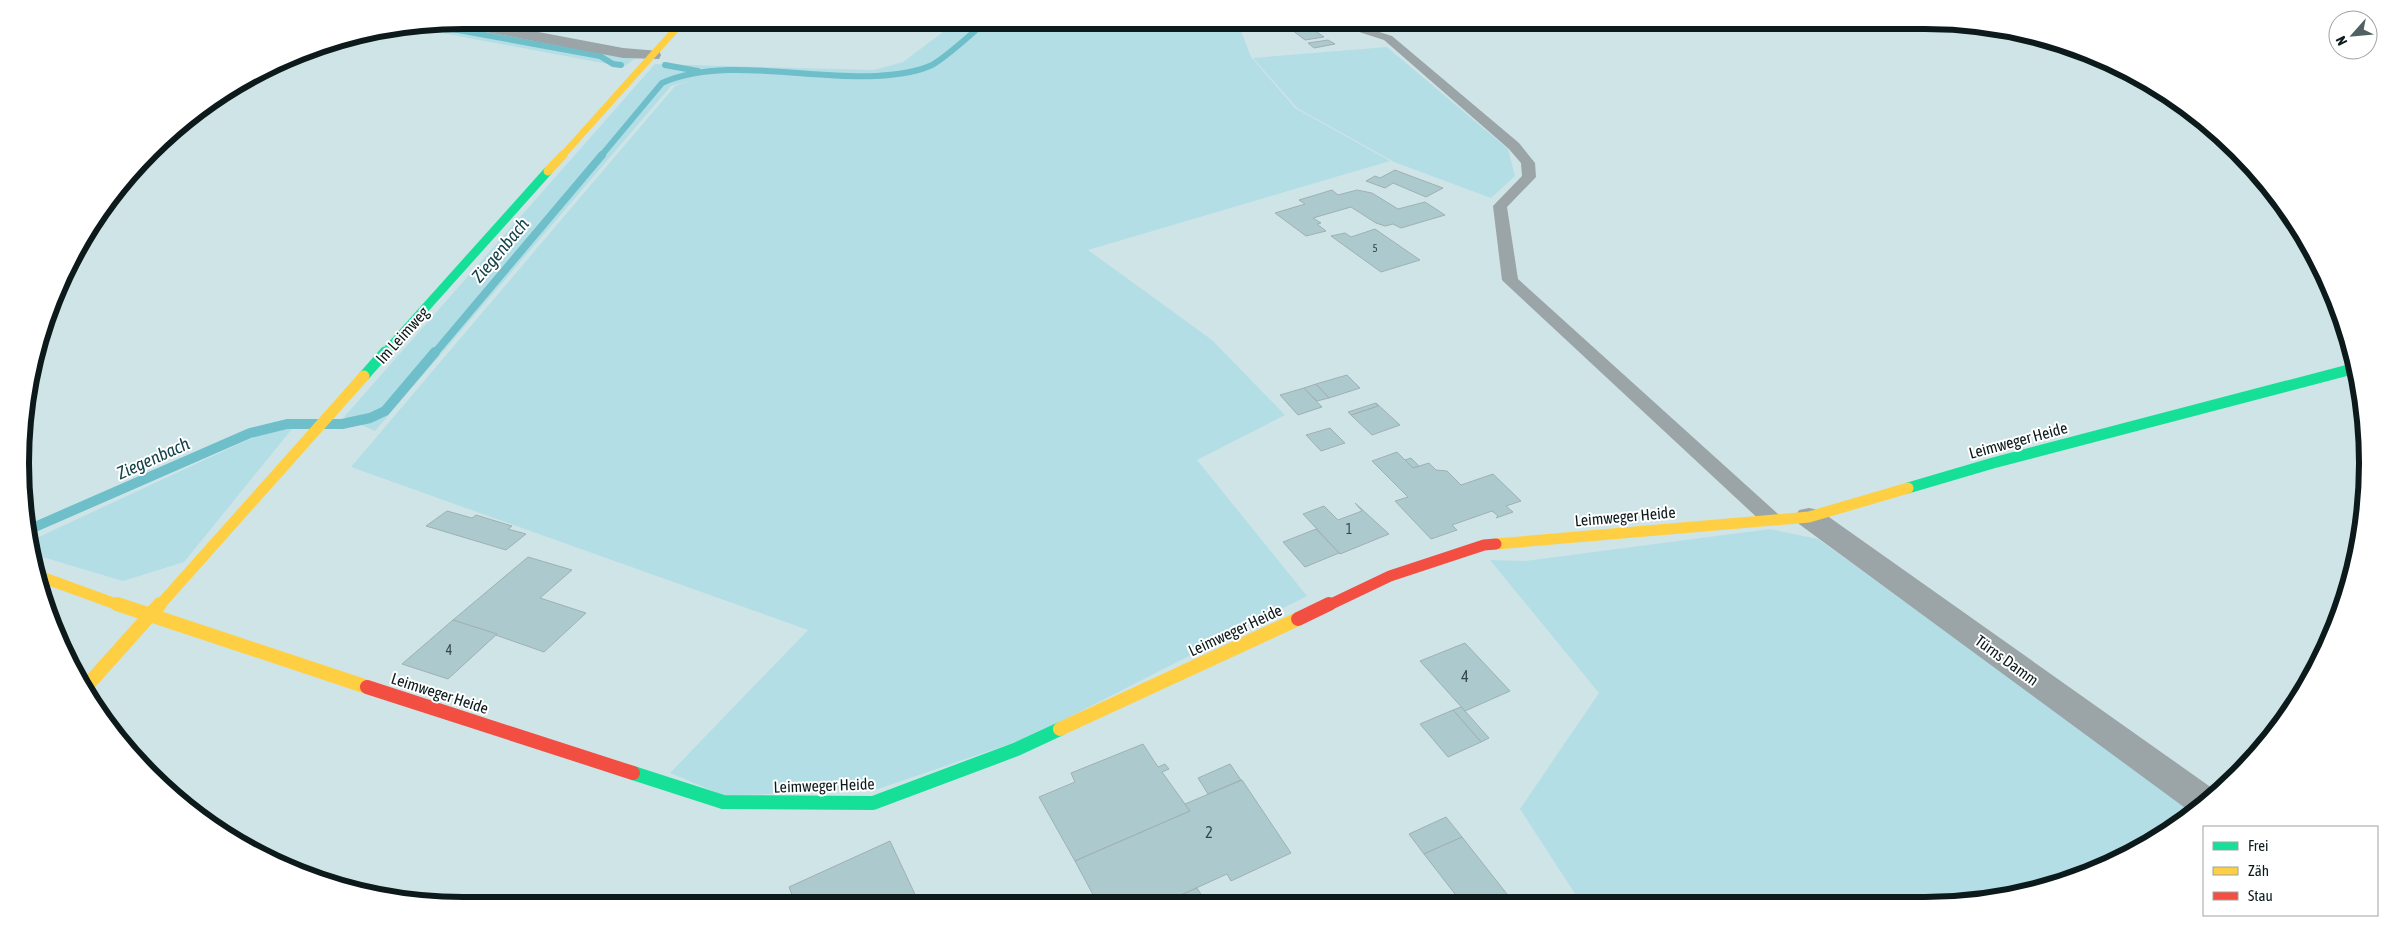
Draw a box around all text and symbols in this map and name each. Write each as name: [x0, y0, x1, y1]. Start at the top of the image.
north arrow: [2328, 10, 2378, 60]
text: N: [2332, 34, 2350, 48]
water label: Ziegenbach: [467, 213, 533, 286]
house number: 5: [1372, 242, 1378, 254]
street label: Im Leimweg: [372, 303, 433, 368]
street label: Leimweger Heide: [1967, 418, 2069, 463]
water label: Ziegenbach: [113, 433, 193, 483]
street label: Leimweger Heide: [1574, 503, 1676, 530]
house number: 1: [1346, 521, 1352, 537]
street label: Leimweger Heide: [1185, 600, 1285, 660]
street label: Türns Damm: [1972, 631, 2042, 689]
house number: 4: [446, 642, 453, 658]
house number: 4: [1461, 667, 1469, 685]
street label: Leimweger Heide: [389, 669, 491, 718]
street label: Leimweger Heide: [773, 774, 875, 797]
house number: 2: [1205, 823, 1213, 841]
legend: [2203, 826, 2378, 916]
text: Frei: [2248, 837, 2268, 854]
text: Zäh: [2248, 862, 2269, 879]
text: Stau: [2248, 887, 2273, 904]

